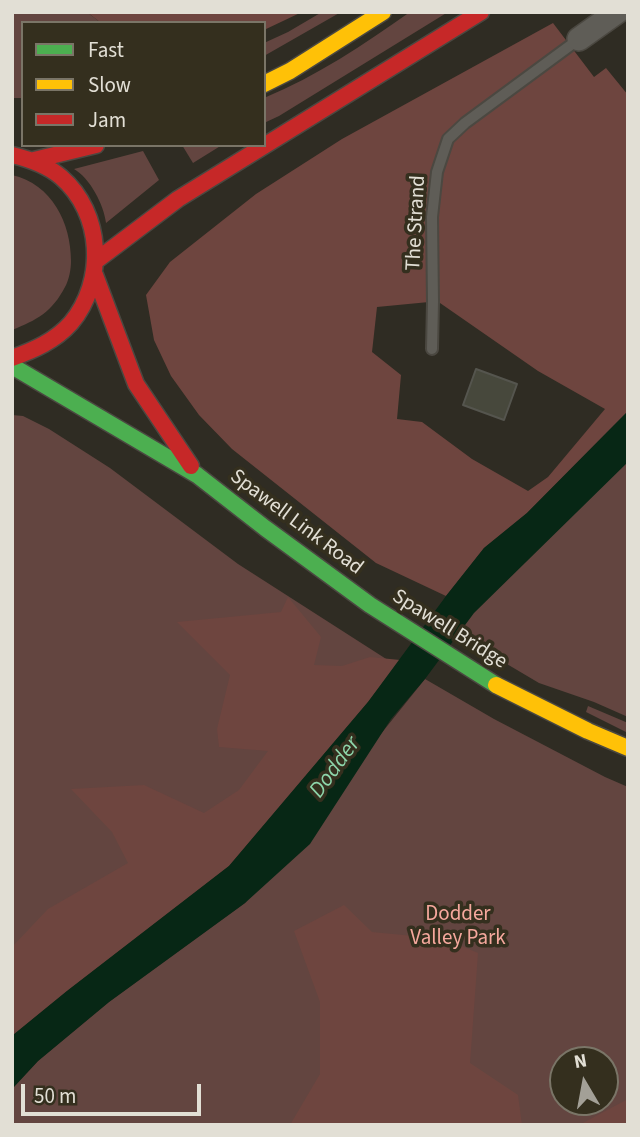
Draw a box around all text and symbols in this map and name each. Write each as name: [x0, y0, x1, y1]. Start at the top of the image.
legend: [21, 21, 266, 147]
text: Fast: [88, 35, 124, 65]
text: Slow: [88, 70, 131, 100]
text: Jam: [88, 105, 126, 135]
street label: The Strand: [402, 175, 432, 271]
street label: Spawell Link Road: [225, 465, 367, 581]
street label: Spawell Bridge: [387, 585, 511, 675]
water label: Dodder: [305, 732, 367, 804]
park label: Dodder Valley Park: [410, 902, 506, 952]
north arrow: [549, 1046, 619, 1116]
text: N: [572, 1047, 589, 1076]
scale bar: [24, 1070, 205, 1114]
text: 50 m: [34, 1081, 76, 1111]

